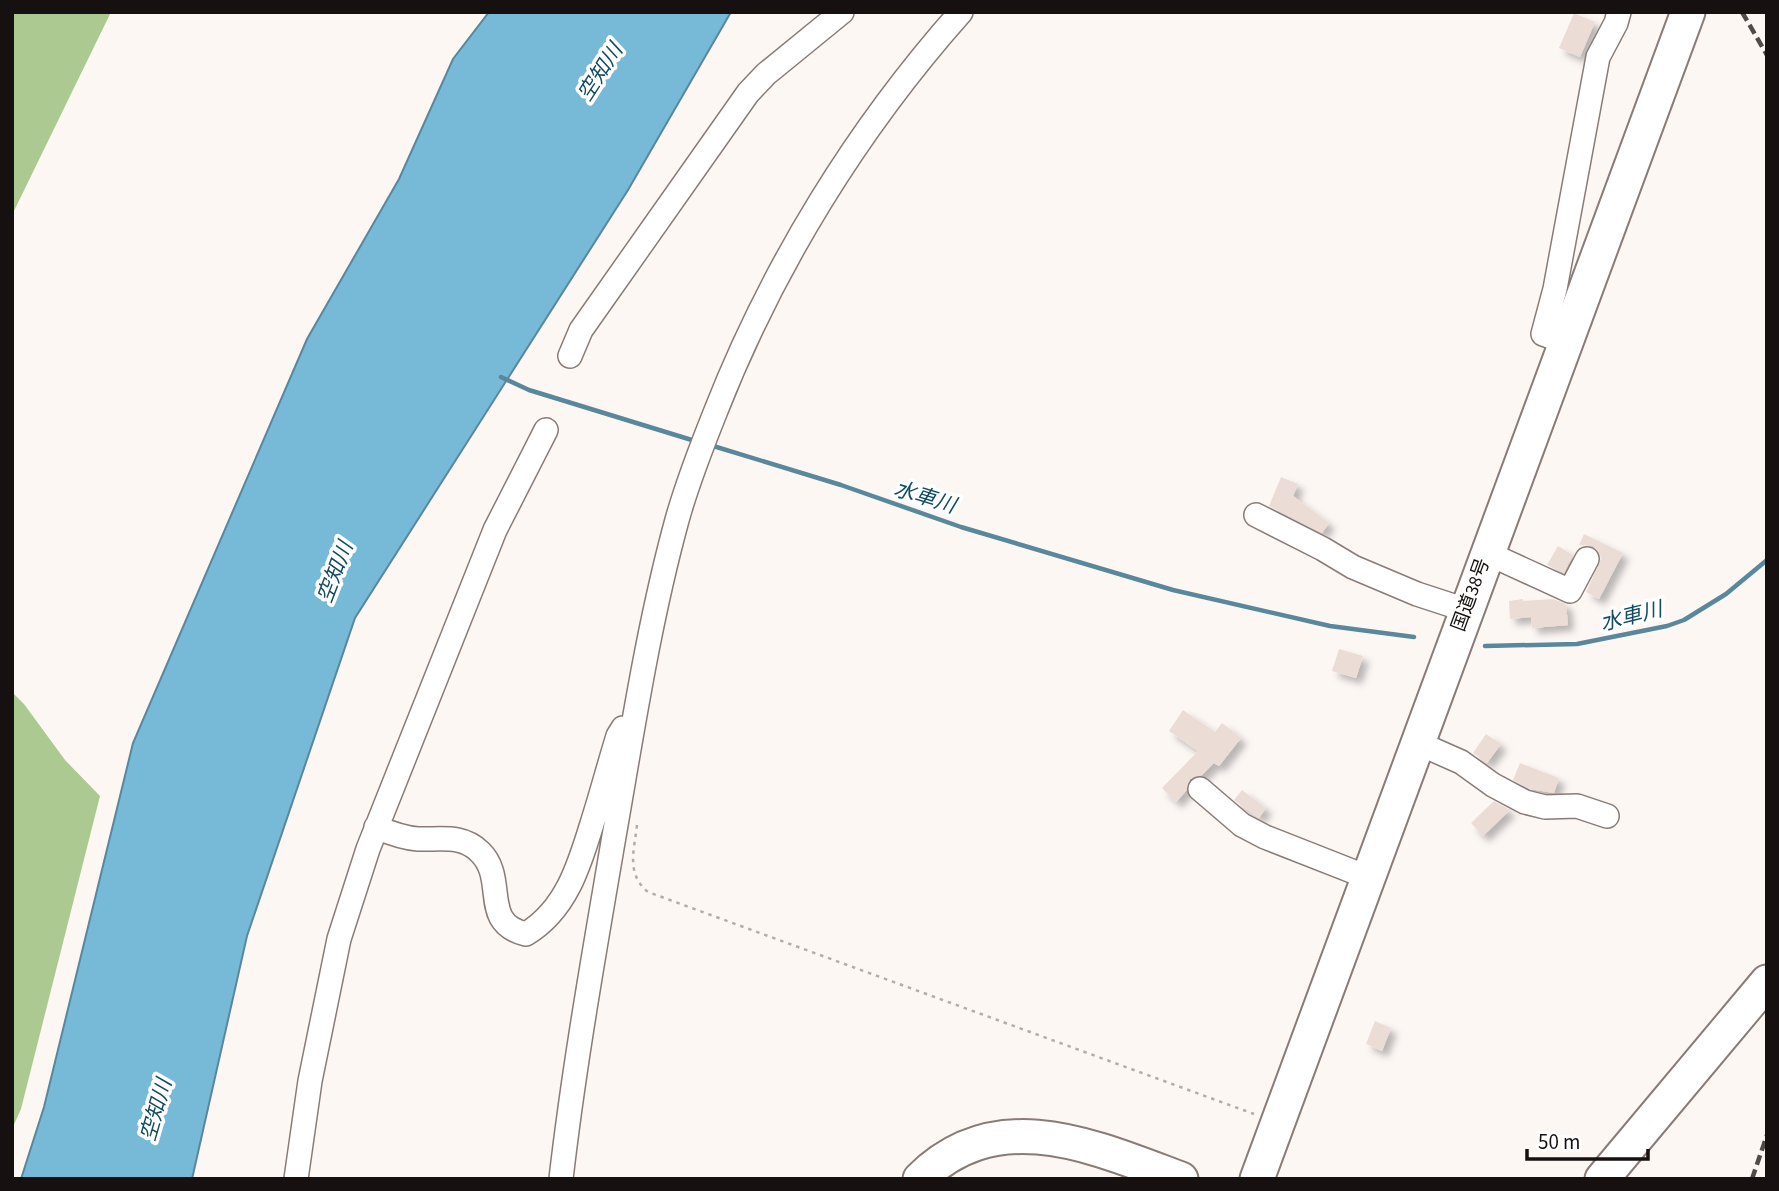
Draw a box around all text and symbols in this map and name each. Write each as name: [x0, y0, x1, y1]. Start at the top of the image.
water label: 空知川: [570, 36, 631, 107]
water label: 水車川: [890, 473, 961, 521]
water label: 空知川: [310, 535, 361, 607]
street label: 国道38号: [1445, 555, 1497, 635]
water label: 水車川: [1597, 593, 1667, 638]
water label: 空知川: [133, 1074, 180, 1144]
scale bar: [1527, 1118, 1648, 1162]
text: 50 m: [1538, 1127, 1580, 1157]

